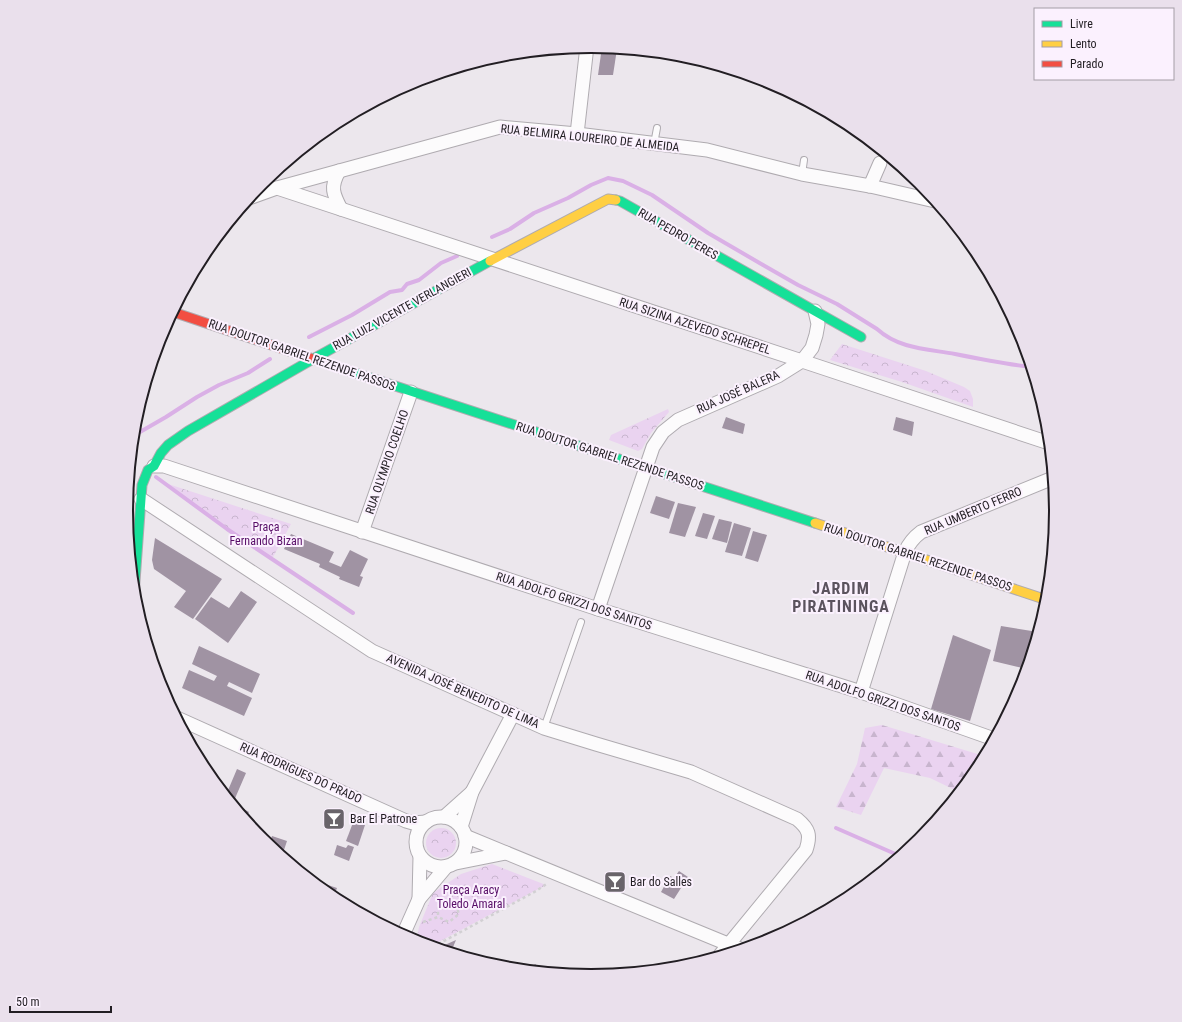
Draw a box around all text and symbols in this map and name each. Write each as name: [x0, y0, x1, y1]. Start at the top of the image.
legend: [1034, 8, 1174, 80]
text: Livre: [1070, 17, 1093, 31]
text: Lento: [1070, 37, 1097, 51]
text: Parado: [1070, 57, 1103, 71]
street label: RUA BELMIRA LOUREIRO DE ALMEIDA: [500, 122, 680, 154]
street label: RUA PEDRO PERES: [636, 206, 720, 262]
street label: RUA LUIZ VICENTE VERLANGIERI: [330, 265, 474, 353]
street label: RUA SIZINA AZEVEDO SCHREPEL: [618, 295, 773, 357]
street label: RUA DOUTOR GABRIEL REZENDE PASSOS: [207, 316, 397, 394]
street label: RUA JOSÉ BALERA: [694, 367, 782, 417]
street label: RUA OLYMPIO COELHO: [363, 408, 411, 516]
street label: RUA DOUTOR GABRIEL REZENDE PASSOS: [514, 419, 706, 493]
street label: RUA UMBERTO FERRO: [922, 484, 1024, 538]
park label: Praça Fernando Bizan: [229, 520, 303, 548]
street label: RUA DOUTOR GABRIEL REZENDE PASSOS: [822, 520, 1014, 594]
street label: RUA ADOLFO GRIZZI DOS SANTOS: [494, 569, 654, 633]
district label: JARDIM PIRATININGA: [792, 579, 890, 616]
street label: AVENIDA JOSÉ BENEDITO DE LIMA: [384, 650, 542, 731]
street label: RUA ADOLFO GRIZZI DOS SANTOS: [804, 668, 962, 734]
street label: RUA RODRIGUES DO PRADO: [238, 740, 364, 806]
bar icon: Bar El Patrone: [321, 806, 347, 832]
place label: Bar El Patrone: [350, 812, 417, 826]
bar icon: Bar do Salles: [602, 869, 628, 895]
place label: Bar do Salles: [630, 875, 692, 889]
park label: Praça Aracy Toledo Amaral: [437, 883, 505, 911]
scale bar: [10, 988, 111, 1014]
text: 50 m: [16, 995, 40, 1009]

